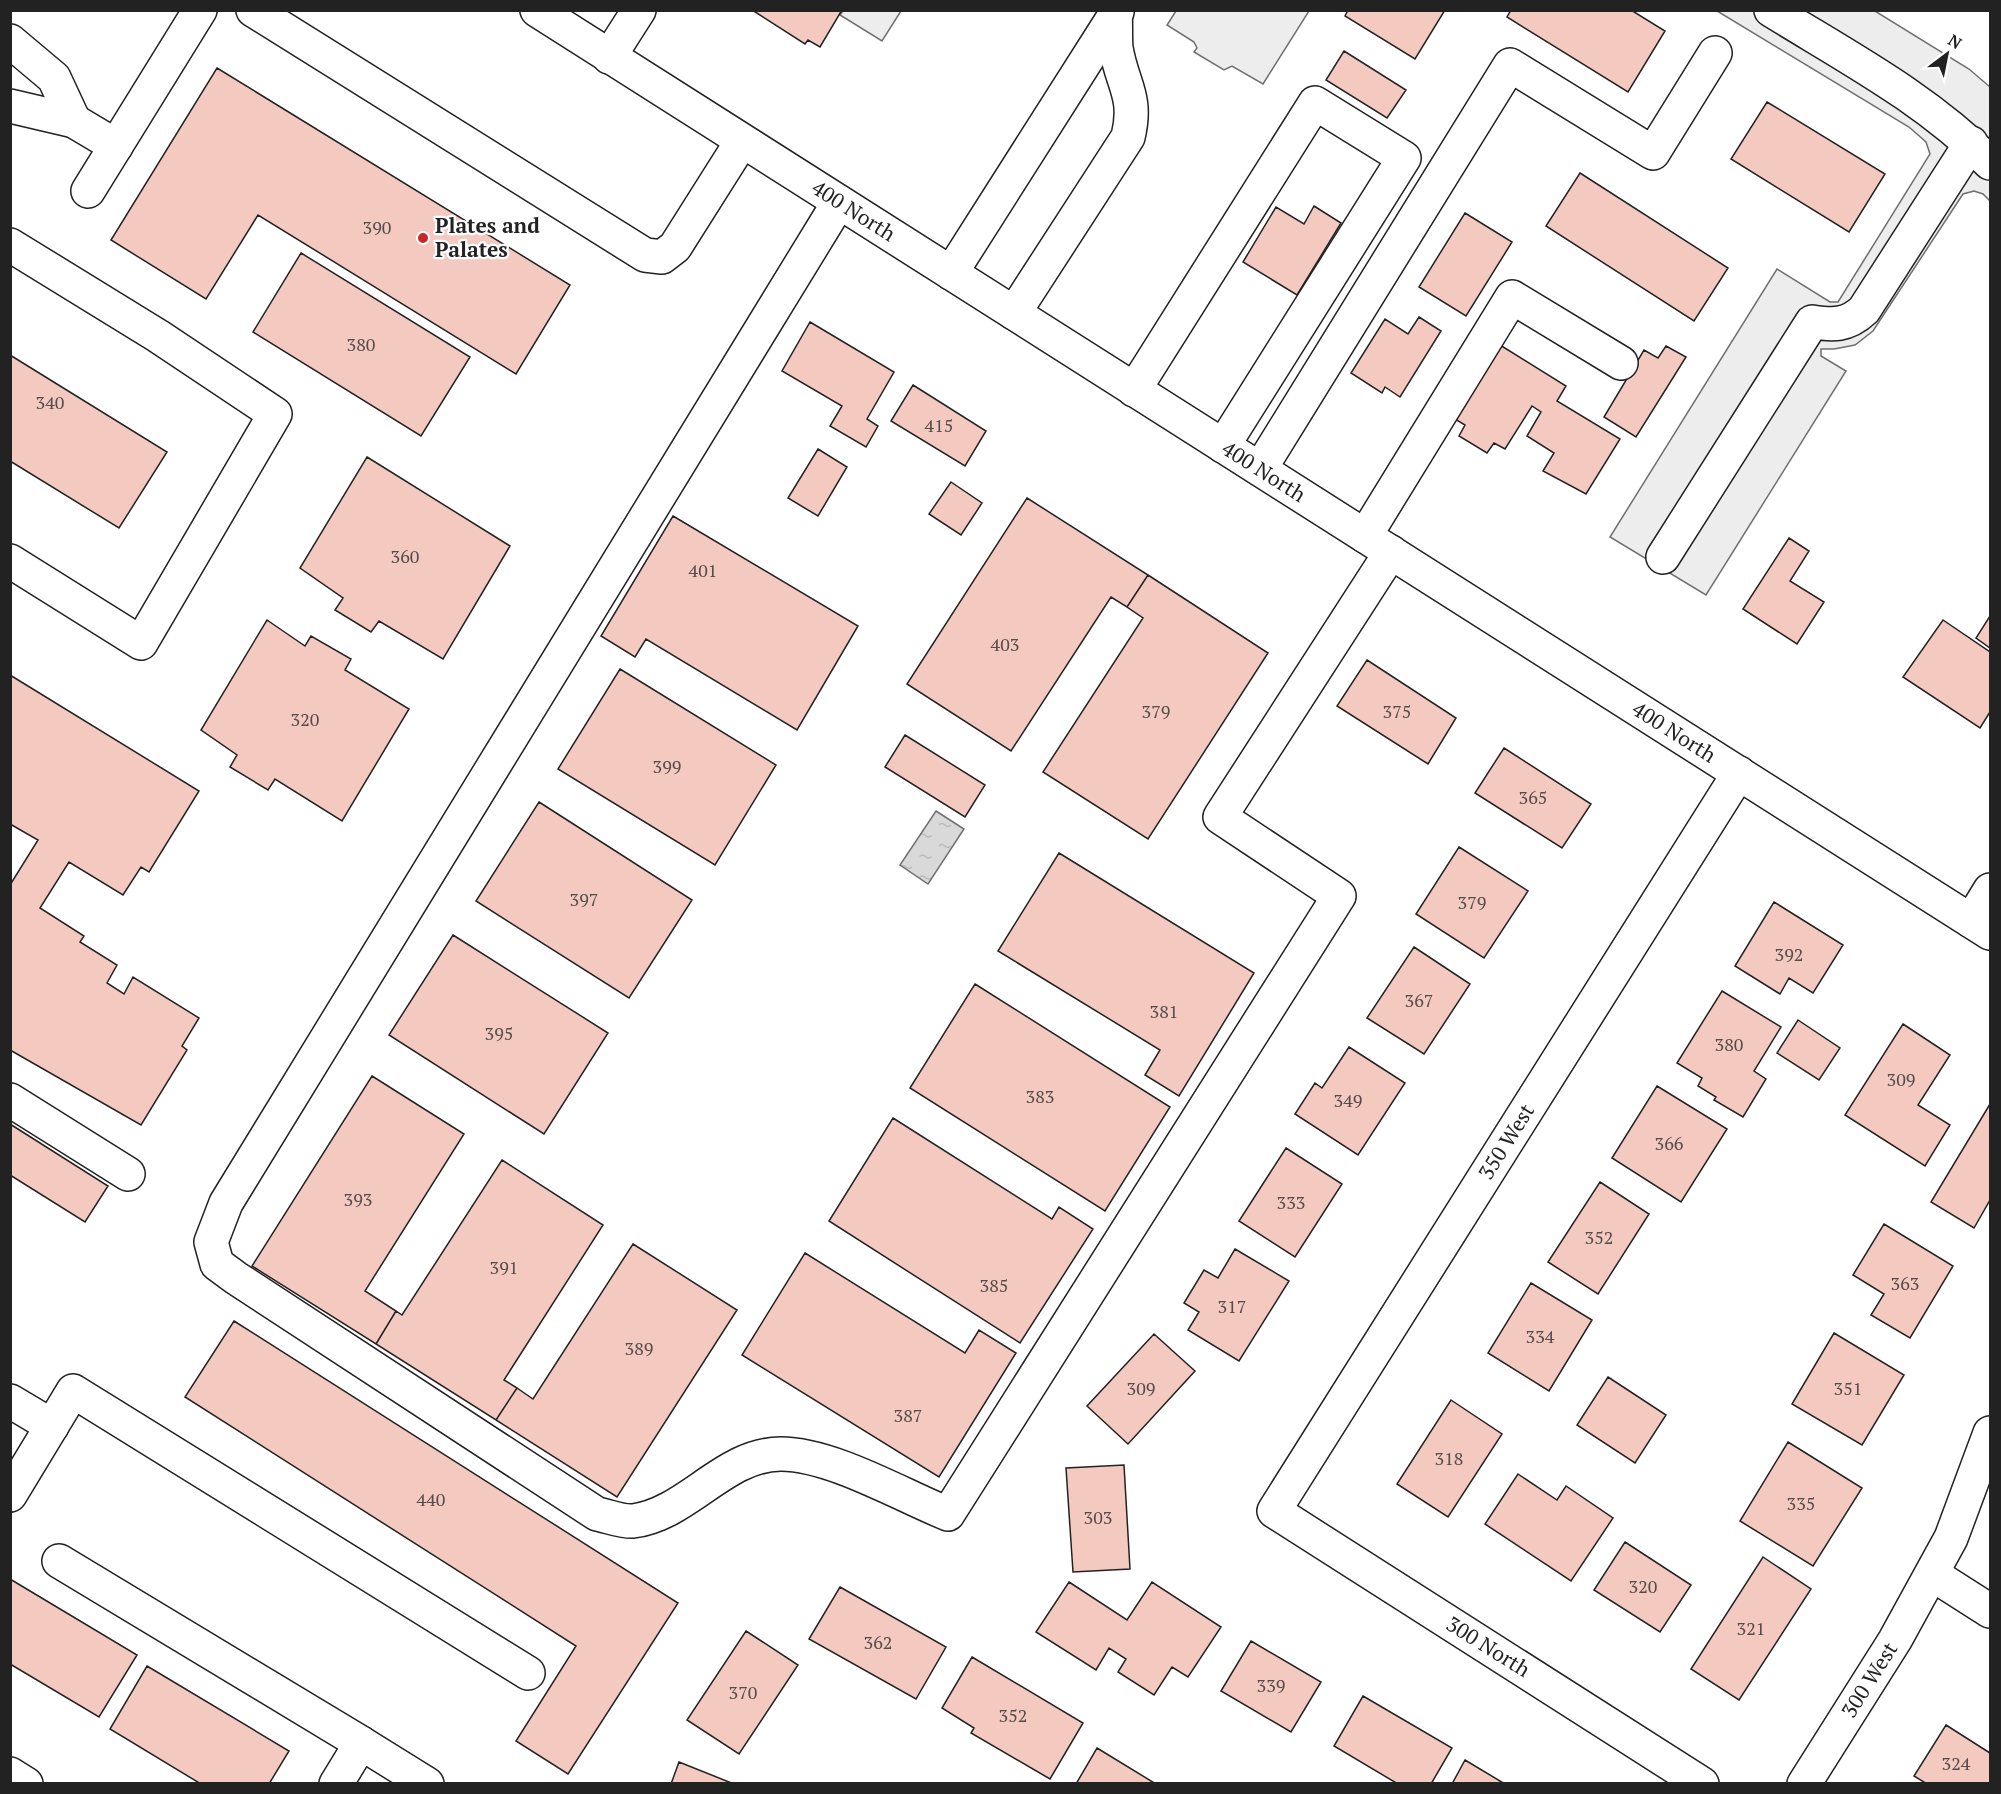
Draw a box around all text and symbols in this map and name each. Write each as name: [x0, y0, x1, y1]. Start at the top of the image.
north arrow: [1917, 24, 1977, 84]
text: N: [1944, 29, 1966, 54]
street label: 400 North: [807, 173, 901, 247]
place label: Plates and Palates: [435, 211, 540, 263]
house number: 390: [363, 215, 391, 239]
marker: Plates and Palates: [416, 231, 430, 245]
house number: 380: [347, 332, 375, 356]
house number: 340: [36, 390, 64, 414]
house number: 415: [925, 413, 953, 437]
street label: 400 North: [1217, 434, 1311, 508]
house number: 360: [391, 544, 419, 568]
house number: 401: [689, 558, 717, 582]
house number: 403: [991, 632, 1019, 656]
street label: 400 North: [1627, 694, 1722, 768]
house number: 379: [1142, 699, 1170, 723]
house number: 375: [1383, 699, 1411, 723]
house number: 320: [291, 707, 319, 731]
house number: 399: [653, 754, 681, 778]
house number: 365: [1519, 785, 1547, 809]
house number: 397: [570, 887, 598, 911]
house number: 379: [1458, 890, 1486, 914]
house number: 392: [1775, 942, 1803, 966]
house number: 367: [1405, 988, 1433, 1012]
house number: 381: [1150, 999, 1178, 1023]
house number: 395: [485, 1021, 513, 1045]
house number: 380: [1715, 1032, 1743, 1056]
house number: 309: [1887, 1067, 1915, 1091]
house number: 383: [1026, 1084, 1054, 1108]
house number: 349: [1334, 1088, 1362, 1112]
street label: 350 West: [1471, 1098, 1540, 1184]
house number: 366: [1655, 1131, 1684, 1155]
house number: 393: [344, 1187, 372, 1211]
house number: 333: [1277, 1190, 1305, 1214]
house number: 352: [1585, 1225, 1613, 1249]
house number: 391: [490, 1255, 518, 1279]
house number: 363: [1891, 1271, 1919, 1295]
house number: 385: [980, 1273, 1008, 1297]
house number: 317: [1218, 1294, 1246, 1318]
house number: 334: [1526, 1324, 1555, 1348]
house number: 389: [625, 1336, 653, 1360]
house number: 309: [1127, 1376, 1155, 1400]
house number: 351: [1834, 1376, 1862, 1400]
house number: 387: [894, 1403, 922, 1427]
house number: 318: [1435, 1446, 1463, 1470]
house number: 440: [417, 1487, 445, 1511]
house number: 335: [1787, 1491, 1815, 1515]
house number: 303: [1084, 1505, 1112, 1529]
house number: 320: [1629, 1574, 1657, 1598]
street label: 300 North: [1441, 1609, 1536, 1683]
house number: 321: [1737, 1616, 1765, 1640]
house number: 362: [864, 1630, 892, 1654]
street label: 300 West: [1834, 1636, 1903, 1723]
house number: 339: [1257, 1673, 1285, 1697]
house number: 370: [729, 1680, 757, 1704]
house number: 352: [999, 1703, 1027, 1727]
house number: 324: [1942, 1751, 1971, 1775]

